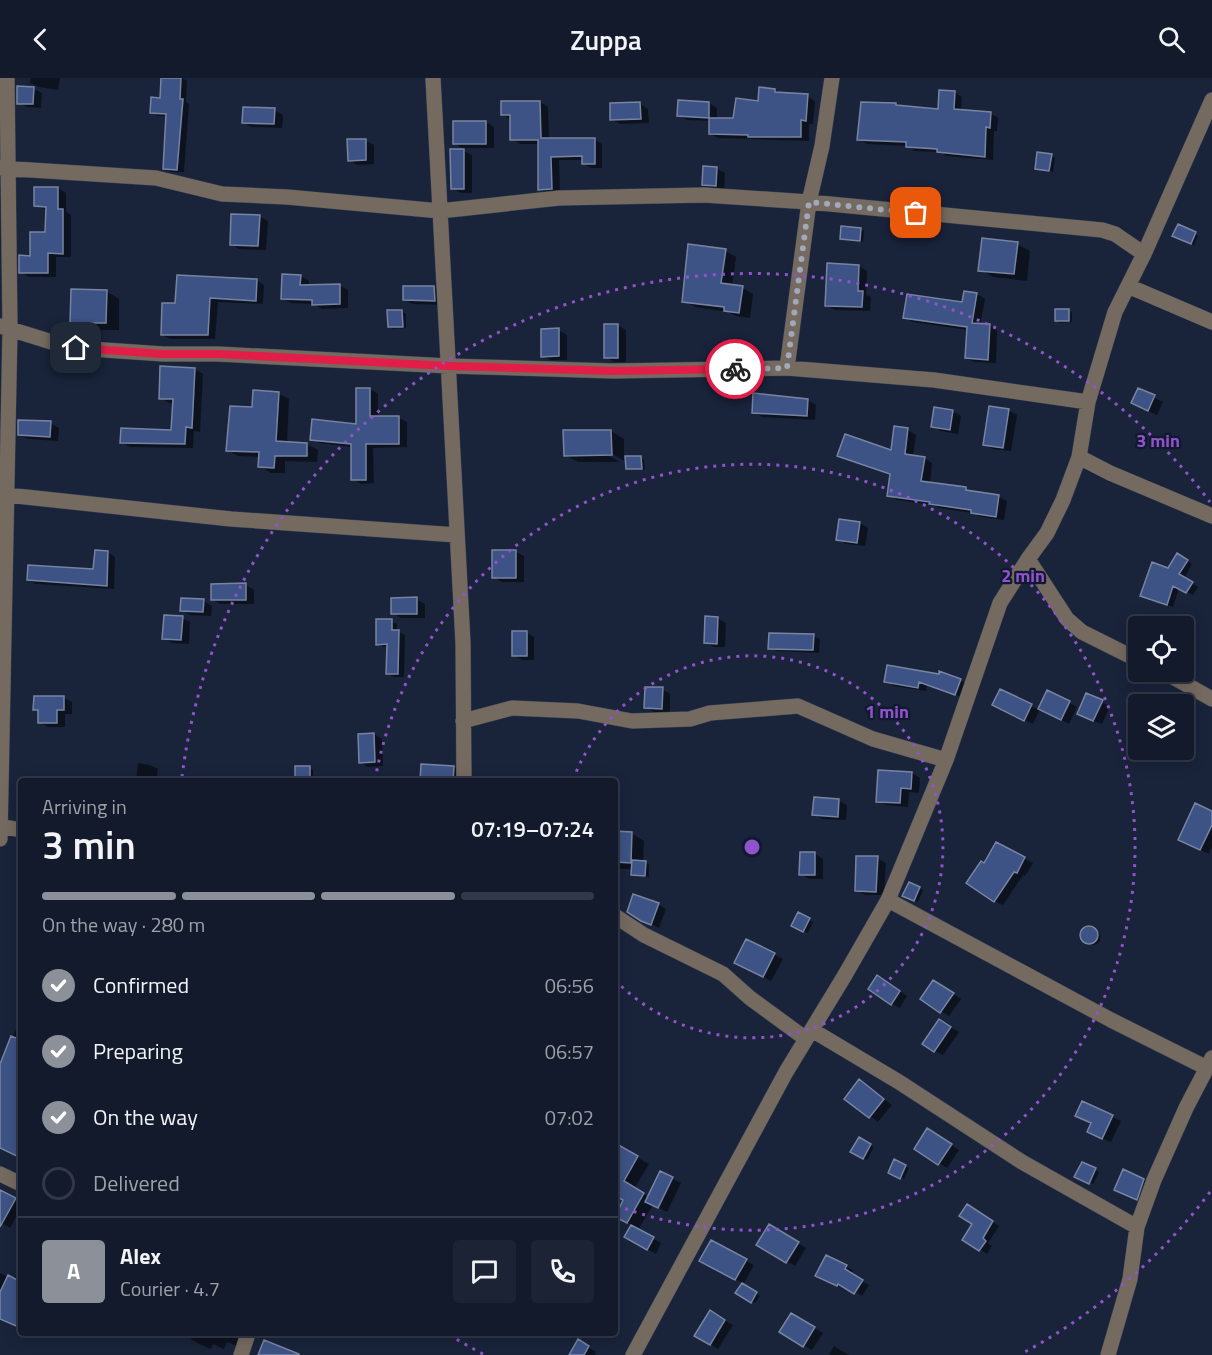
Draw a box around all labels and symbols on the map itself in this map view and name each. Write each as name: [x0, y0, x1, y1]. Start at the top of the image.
pin: [890, 187, 941, 238]
pin: [50, 322, 101, 373]
courier: [705, 339, 765, 399]
text: 3 min: [1136, 427, 1180, 454]
text: 2 min: [1001, 562, 1045, 589]
text: 1 min: [865, 698, 909, 725]
centre of rings: [742, 837, 762, 857]

